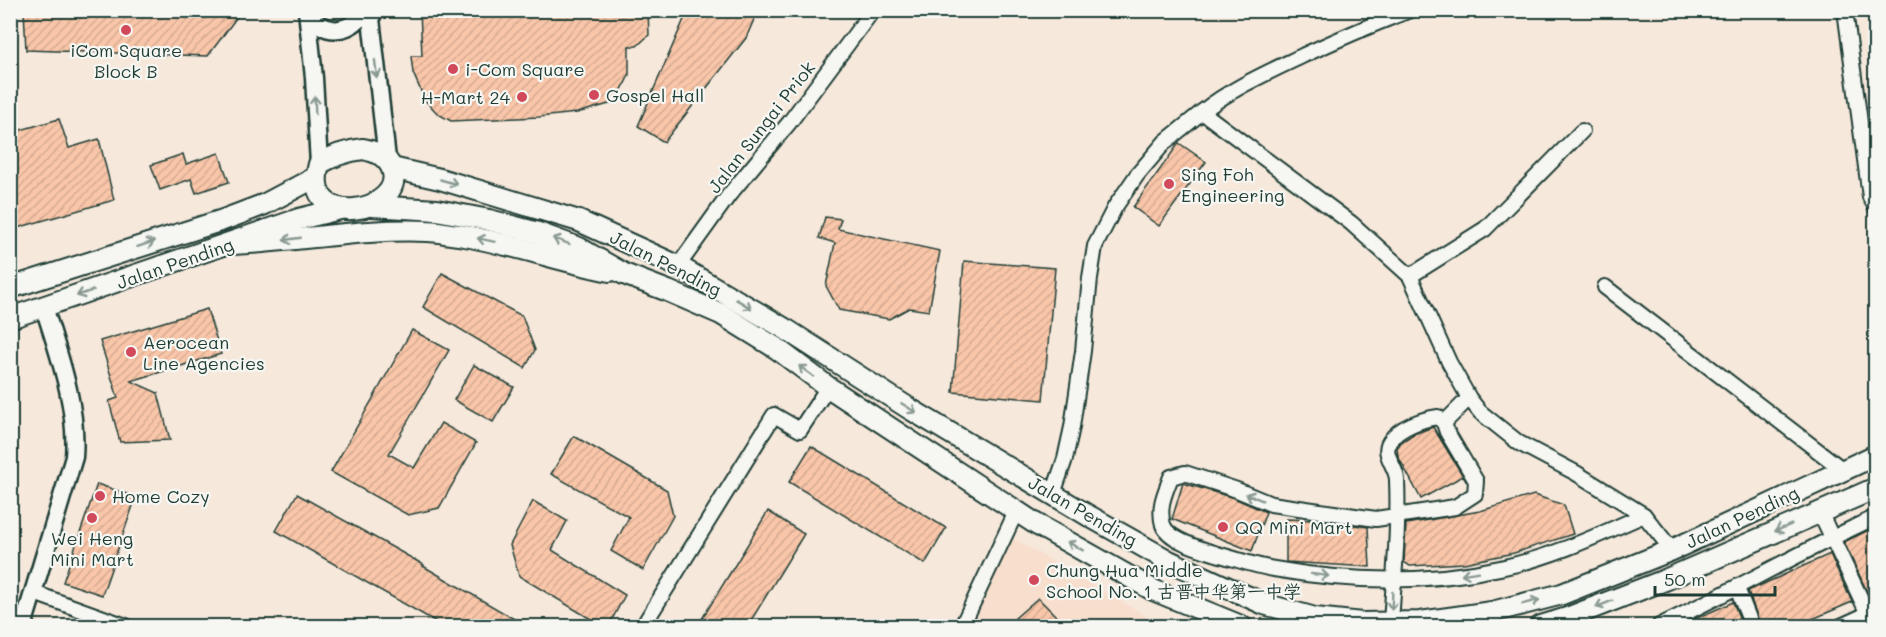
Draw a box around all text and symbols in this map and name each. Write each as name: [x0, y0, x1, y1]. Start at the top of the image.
marker: iCom Square Block B: [119, 23, 133, 37]
place label: iCom Square Block B: [70, 38, 182, 83]
street label: Jalan Sungai Priok: [702, 56, 820, 198]
place label: i-Com Square: [465, 57, 585, 81]
one-way arrow: [371, 58, 382, 78]
marker: i-Com Square: [446, 62, 460, 76]
place label: Gospel Hall: [606, 83, 704, 107]
place label: H-Mart 24: [421, 85, 510, 109]
marker: Gospel Hall: [587, 88, 601, 102]
marker: H-Mart 24: [515, 90, 529, 104]
one-way arrow: [309, 96, 321, 116]
place label: Sing Foh Engineering: [1181, 162, 1284, 207]
one-way arrow: [439, 176, 458, 188]
marker: Sing Foh Engineering: [1162, 177, 1176, 191]
street label: Jalan Pending: [606, 225, 726, 301]
street label: Jalan Pending: [113, 232, 237, 294]
one-way arrow: [283, 234, 303, 245]
one-way arrow: [477, 234, 496, 246]
one-way arrow: [552, 235, 571, 246]
one-way arrow: [136, 238, 155, 249]
one-way arrow: [76, 289, 95, 300]
one-way arrow: [735, 298, 752, 310]
place label: Aerocean Line Agencies: [143, 330, 265, 375]
marker: Aerocean Line Agencies: [124, 345, 138, 359]
one-way arrow: [799, 364, 815, 377]
one-way arrow: [900, 402, 916, 414]
street label: Jalan Pending: [1024, 470, 1142, 552]
street label: Jalan Pending: [1682, 480, 1802, 554]
place label: Home Cozy: [112, 484, 210, 508]
marker: Home Cozy: [93, 489, 107, 503]
one-way arrow: [1245, 491, 1264, 502]
marker: Wei Heng Mini Mart: [85, 511, 99, 525]
place label: QQ Mini Mart: [1235, 515, 1353, 539]
marker: QQ Mini Mart: [1216, 520, 1230, 534]
one-way arrow: [1775, 523, 1793, 535]
place label: Wei Heng Mini Mart: [50, 526, 134, 571]
one-way arrow: [1067, 540, 1084, 552]
place label: Chung Hua Middle School No. 1 古晋中华第一中学: [1046, 558, 1301, 603]
scale bar: [1655, 559, 1775, 597]
text: 50 m: [1664, 567, 1706, 591]
one-way arrow: [1461, 568, 1480, 579]
one-way arrow: [1310, 570, 1330, 581]
marker: Chung Hua Middle School No. 1 古晋中华第一中学: [1027, 573, 1041, 587]
one-way arrow: [1387, 590, 1398, 610]
one-way arrow: [1522, 595, 1541, 607]
one-way arrow: [1595, 599, 1614, 610]

